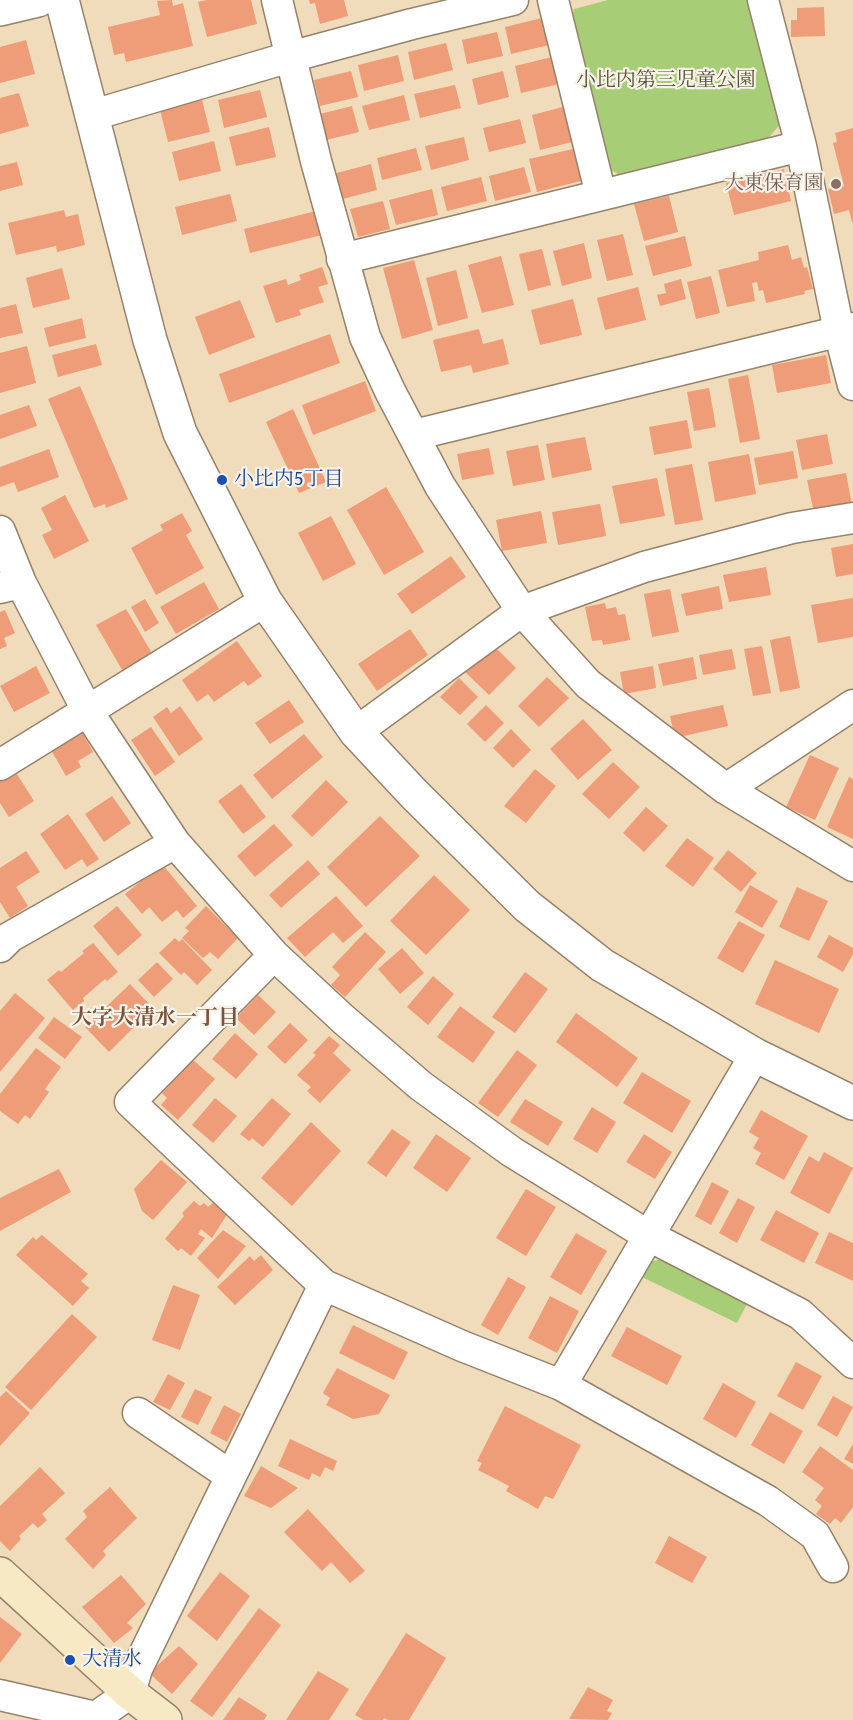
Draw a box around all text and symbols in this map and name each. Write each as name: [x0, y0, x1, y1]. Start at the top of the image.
park label: 小比内第三児童公園: [576, 69, 756, 93]
place label: 大東保育園: [724, 172, 824, 196]
marker: 大東保育園: [829, 177, 843, 191]
place label: 小比内5丁目: [234, 468, 344, 492]
marker: 小比内5丁目: [215, 473, 229, 487]
district label: 大字大清水一丁目: [71, 1006, 239, 1032]
place label: 大清水: [82, 1648, 142, 1672]
marker: 大清水: [63, 1653, 77, 1667]

